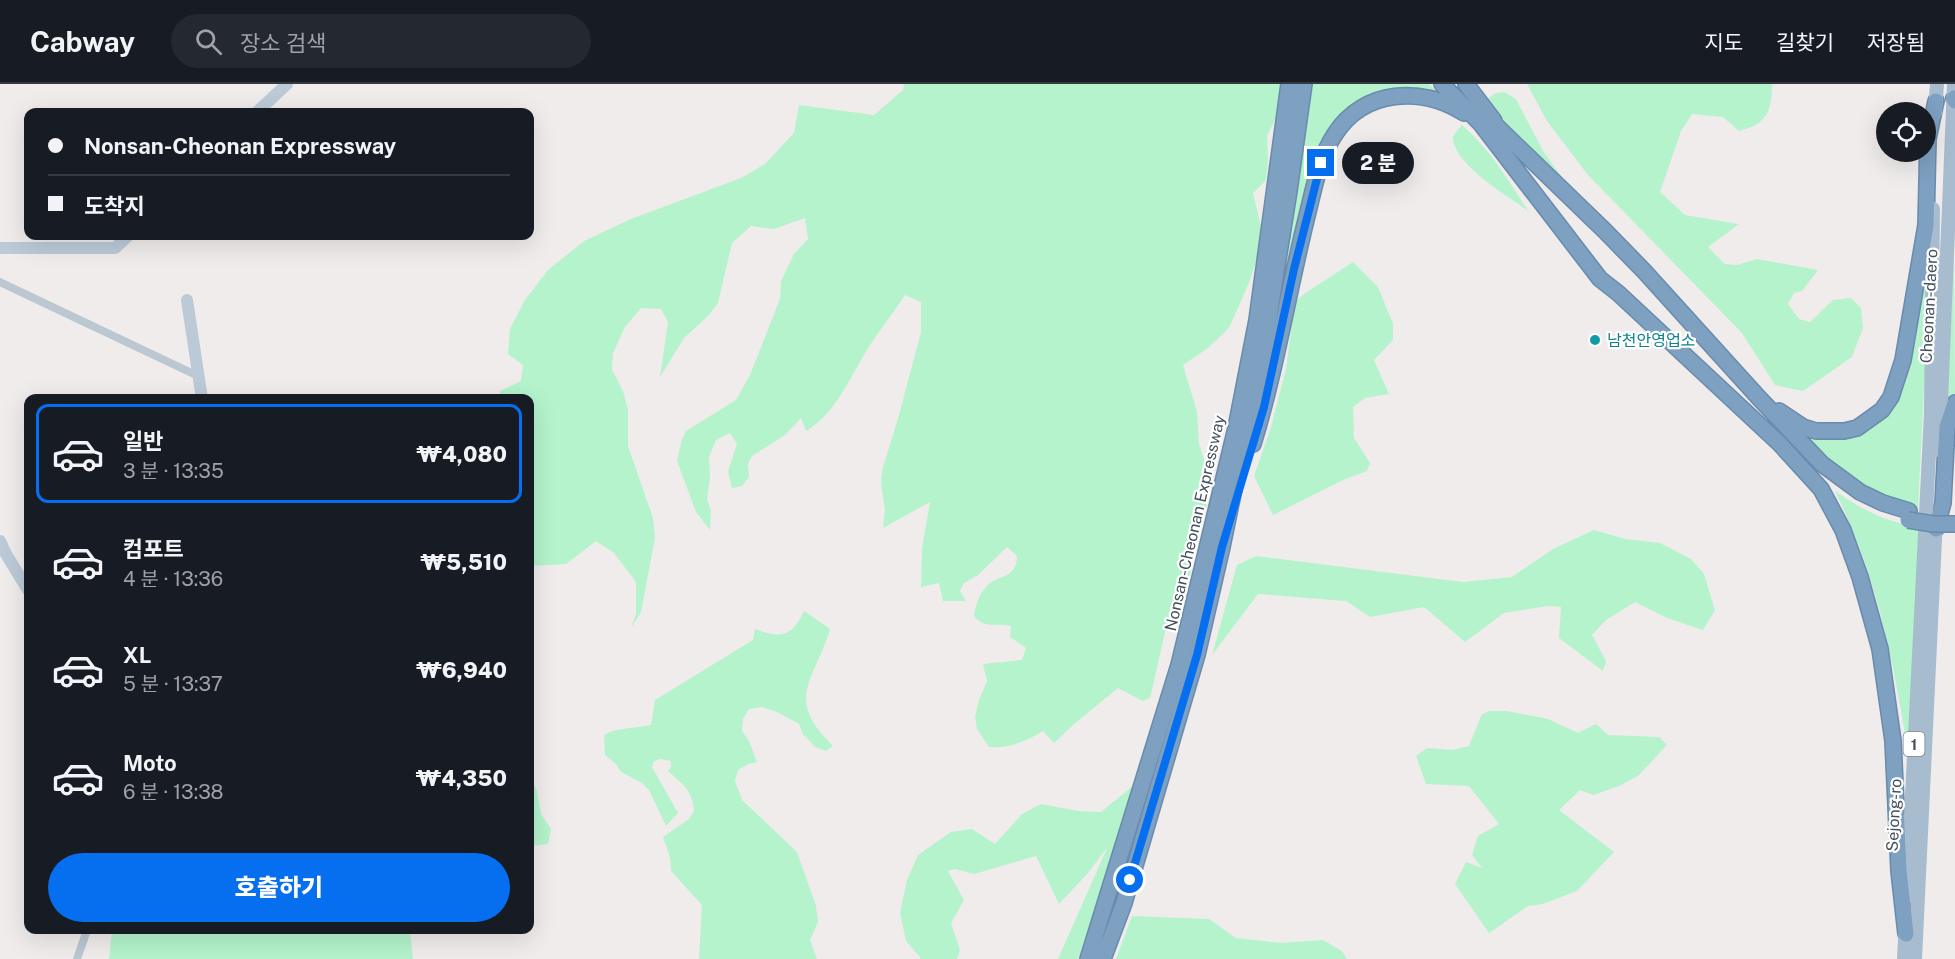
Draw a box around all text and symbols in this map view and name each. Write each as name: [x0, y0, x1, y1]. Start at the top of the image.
search box: [171, 14, 591, 68]
text: Cabway: [30, 25, 135, 58]
icon: search: [192, 25, 225, 58]
text: 장소 검색: [240, 30, 326, 56]
text: 지도: [1704, 30, 1743, 55]
text: 길찾기: [1776, 30, 1834, 55]
text: 저장됨: [1867, 30, 1925, 55]
map controls: [1876, 102, 1936, 162]
button: locate: [1876, 102, 1936, 162]
text: Nonsan-Cheonan Expressway: [84, 133, 396, 159]
callout: 2 분: [1342, 142, 1414, 184]
route end: [1307, 149, 1334, 176]
text: 2 분: [1360, 151, 1396, 175]
text: 도착지: [84, 193, 145, 219]
street label: Cheonan-daero: [1917, 248, 1941, 364]
place label: 남천안영업소: [1607, 331, 1695, 350]
marker: 남천안영업소: [1588, 333, 1602, 347]
street label: Nonsan-Cheonan Expressway: [1161, 413, 1229, 633]
icon: car: [51, 427, 105, 481]
text: 일반: [123, 428, 163, 454]
text: ₩4,080: [416, 441, 507, 467]
text: 3 분 · 13:35: [123, 459, 224, 483]
icon: car: [51, 535, 105, 589]
text: 컴포트: [123, 536, 184, 562]
text: ₩5,510: [421, 549, 507, 575]
text: 4 분 · 13:36: [123, 567, 223, 591]
text: XL: [123, 642, 151, 668]
icon: car: [51, 643, 105, 697]
text: ₩6,940: [416, 657, 507, 683]
text: 5 분 · 13:37: [123, 672, 223, 696]
road number: 1: [1904, 732, 1924, 756]
text: Moto: [123, 750, 177, 776]
icon: car: [51, 751, 105, 805]
text: ₩4,350: [416, 765, 507, 791]
street label: Sejong-ro: [1883, 778, 1905, 852]
text: 6 분 · 13:38: [123, 780, 224, 804]
button: 호출하기: [48, 853, 510, 922]
route start: [1116, 866, 1143, 893]

